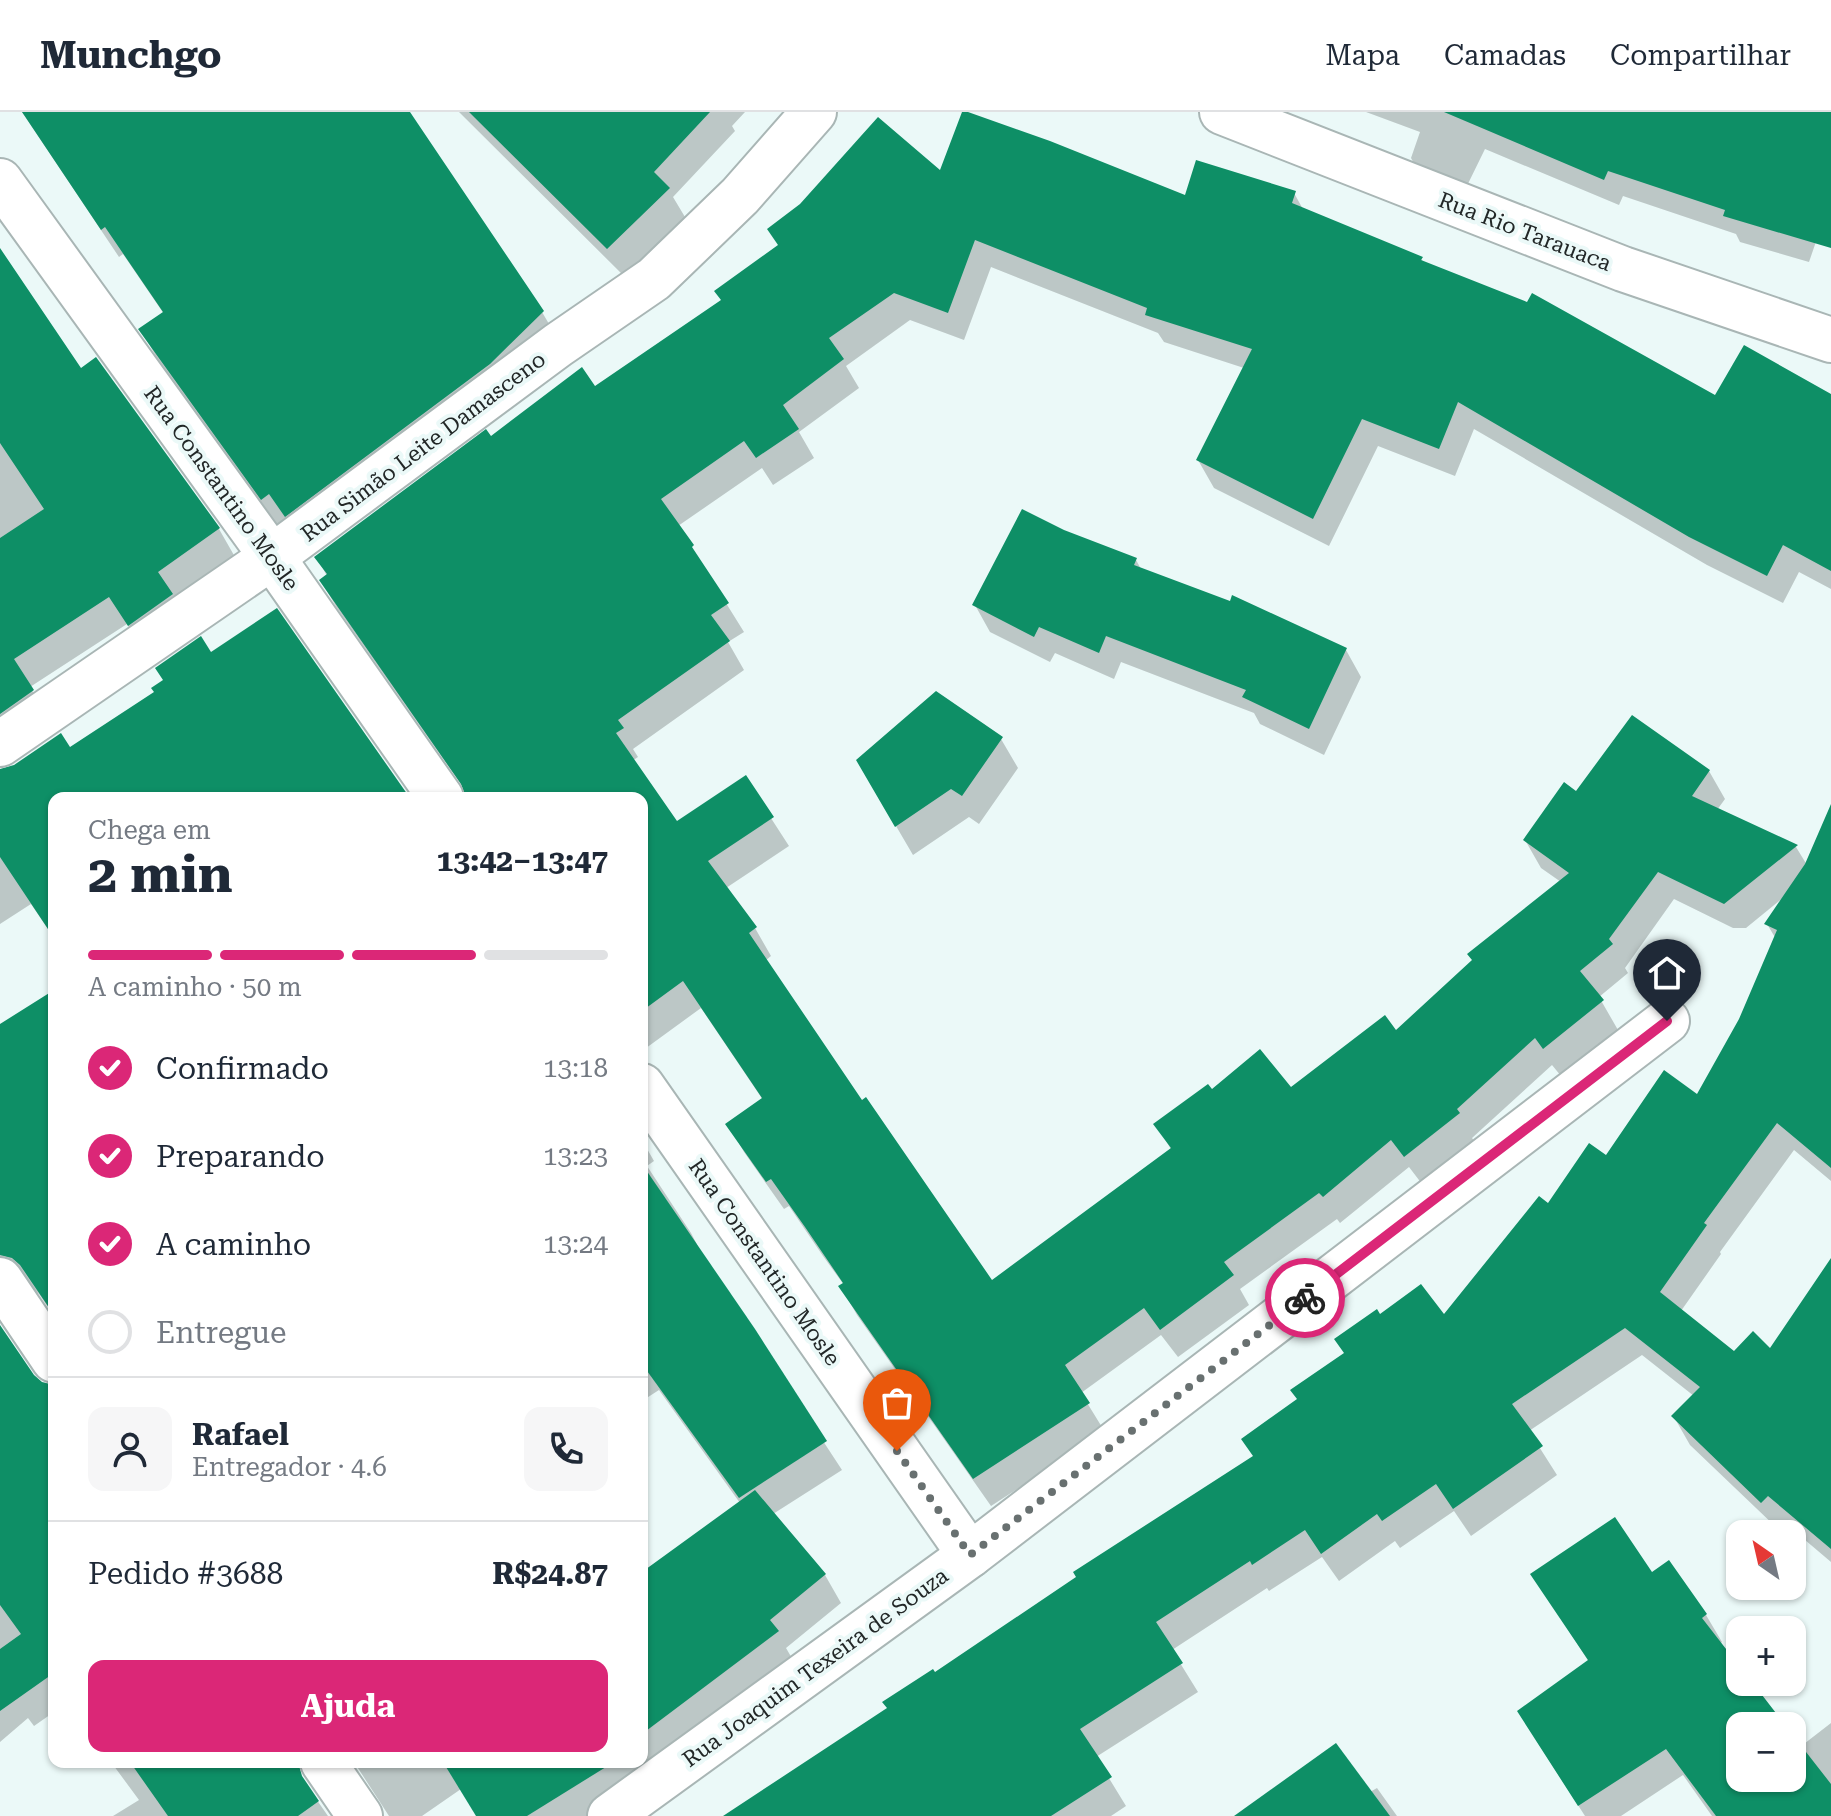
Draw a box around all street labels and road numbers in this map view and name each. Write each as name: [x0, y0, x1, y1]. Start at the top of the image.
street label: Rua Rio Tarauaca: [1435, 187, 1615, 276]
street label: Rua Simão Leite Damasceno: [296, 346, 550, 546]
street label: Rua Constantino Mosle: [139, 381, 304, 595]
street label: Rua Constantino Mosle: [684, 1154, 845, 1370]
street label: Rua Joaquim Texeira de Souza: [678, 1563, 953, 1772]

